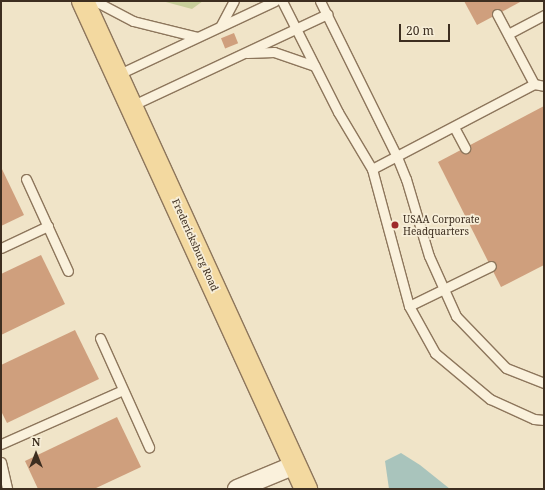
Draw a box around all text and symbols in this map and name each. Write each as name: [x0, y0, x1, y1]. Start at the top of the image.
scale bar: [401, 16, 452, 42]
text: 20 m: [406, 22, 434, 39]
street label: Fredericksburg Road: [169, 197, 221, 293]
place label: USAA Corporate Headquarters: [403, 213, 480, 236]
marker: USAA Corporate Headquarters: [390, 220, 400, 230]
north arrow: [16, 434, 56, 474]
text: N: [32, 434, 40, 449]

